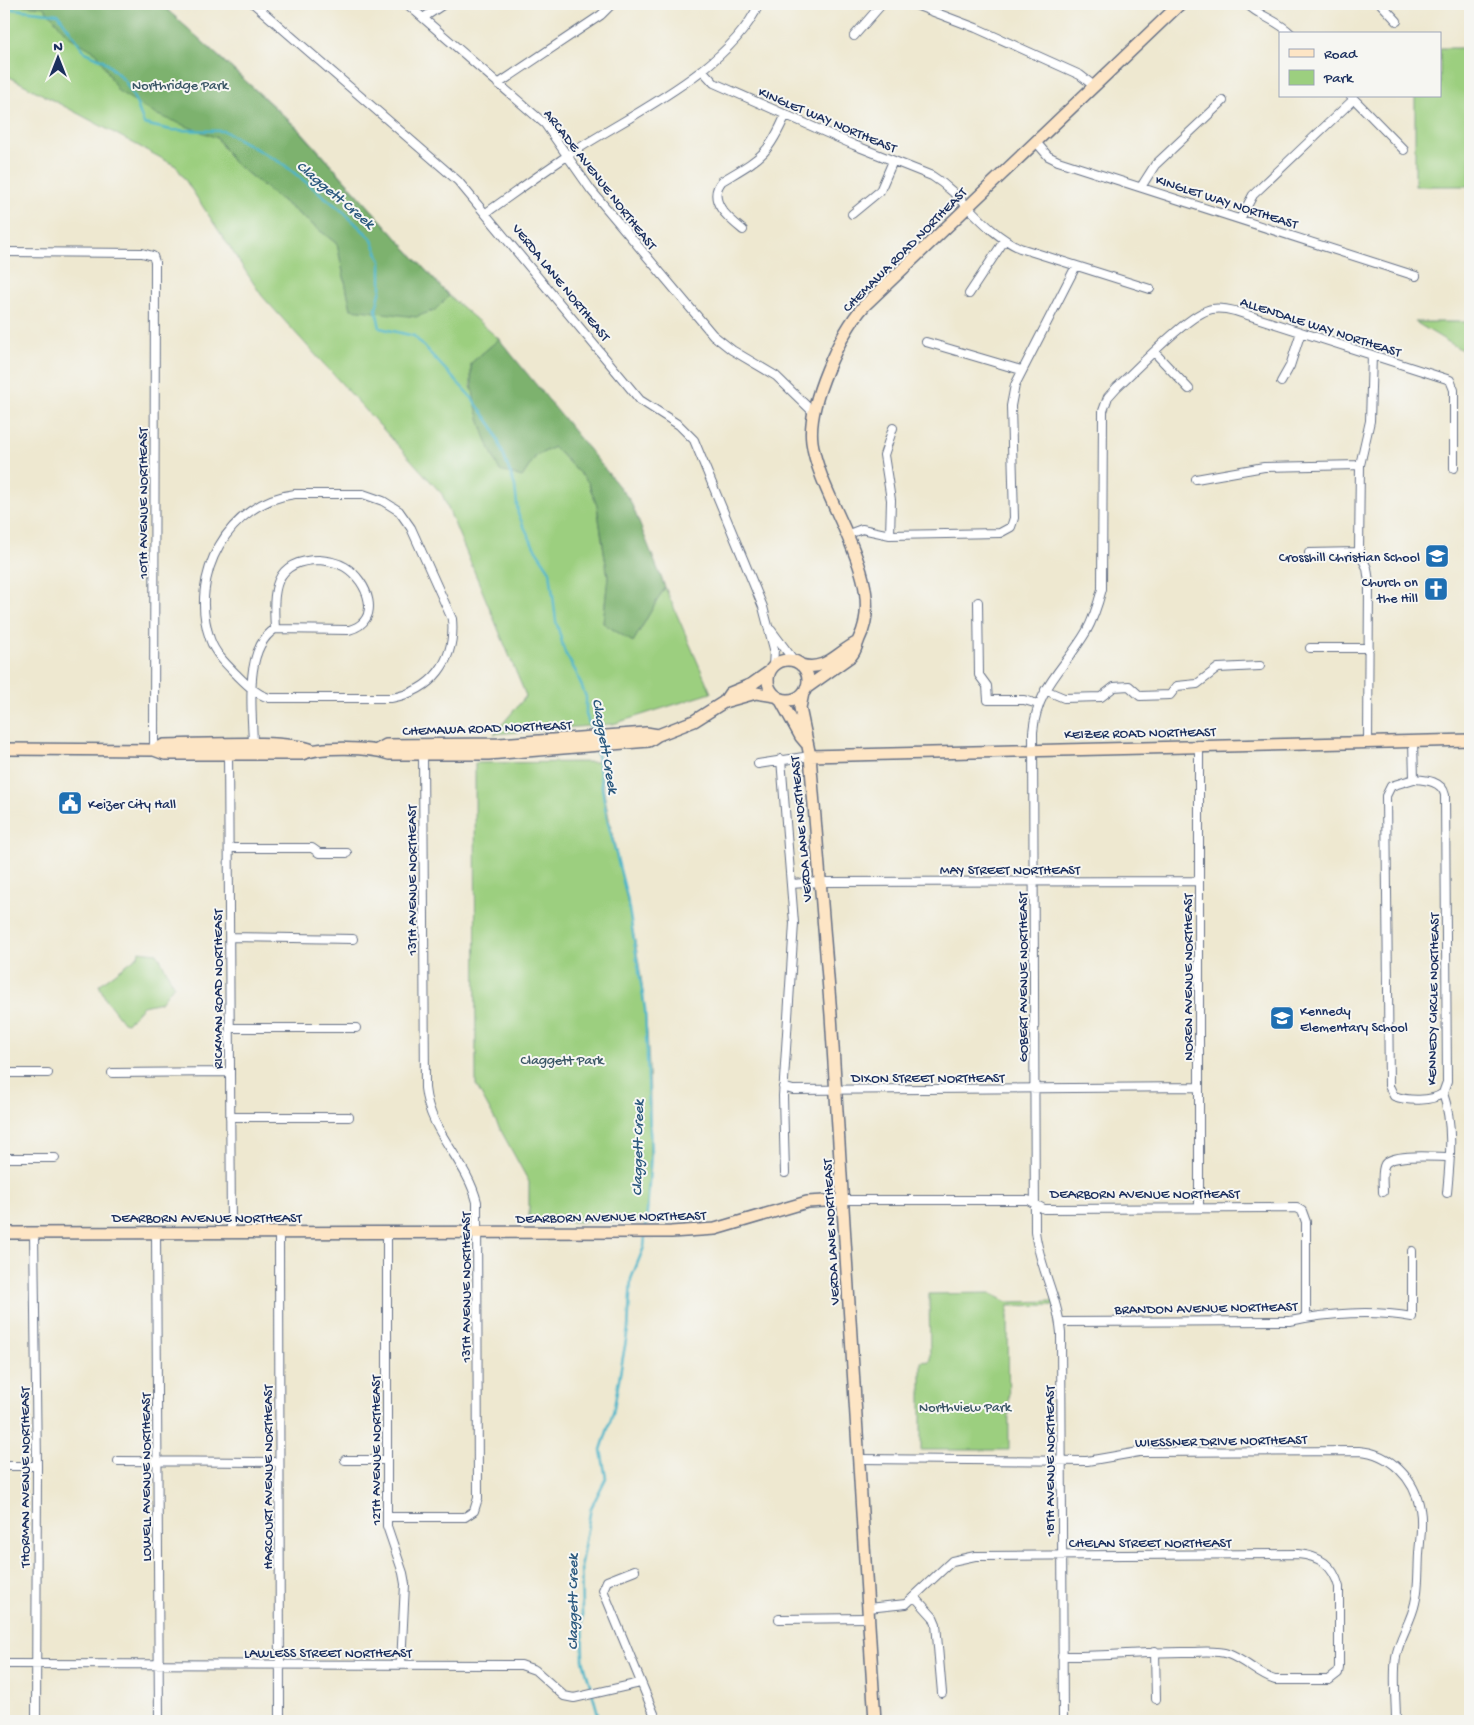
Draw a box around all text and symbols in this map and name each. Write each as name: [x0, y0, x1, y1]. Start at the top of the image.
north arrow: [32, 32, 82, 82]
legend: [1279, 32, 1442, 98]
text: N: [53, 39, 63, 56]
text: Road: [1324, 46, 1358, 64]
text: Park: [1323, 70, 1354, 88]
park label: Northridge Park: [132, 78, 230, 95]
street label: KINGLET WAY NORTHEAST: [755, 84, 899, 158]
street label: ARCADE AVENUE NORTHEAST: [539, 107, 660, 255]
water label: Claggett Creek: [292, 158, 378, 234]
street label: KINGLET WAY NORTHEAST: [1153, 172, 1300, 235]
street label: CHEMAWA ROAD NORTHEAST: [840, 184, 972, 317]
street label: VERDA LANE NORTHEAST: [507, 221, 613, 346]
street label: ALLENDALE WAY NORTHEAST: [1238, 294, 1403, 363]
street label: 10TH AVENUE NORTHEAST: [136, 427, 153, 580]
school or university icon: Crosshill Christian School: [1424, 543, 1450, 569]
place label: Crosshill Christian School: [1279, 550, 1420, 567]
place label: Church on the Hill: [1362, 575, 1418, 608]
church icon: Church on the Hill: [1423, 576, 1449, 602]
water label: Claggett Creek: [587, 698, 621, 796]
street label: CHEMAWA ROAD NORTHEAST: [402, 718, 573, 741]
street label: KEIZER ROAD NORTHEAST: [1064, 725, 1217, 744]
street label: VERDA LANE NORTHEAST: [788, 755, 817, 903]
public building icon: Keizer City Hall: [57, 790, 83, 816]
place label: Keizer City Hall: [88, 797, 176, 814]
street label: 13TH AVENUE NORTHEAST: [405, 804, 422, 956]
street label: MAY STREET NORTHEAST: [940, 863, 1081, 880]
street label: GOBERT AVENUE NORTHEAST: [1016, 891, 1033, 1062]
street label: NOREN AVENUE NORTHEAST: [1181, 893, 1198, 1061]
street label: RICKMAN ROAD NORTHEAST: [211, 908, 228, 1069]
street label: KENNEDY CIRCLE NORTHEAST: [1424, 912, 1445, 1085]
place label: Kennedy Elementary School: [1300, 1004, 1408, 1037]
school or university icon: Kennedy Elementary School: [1269, 1005, 1295, 1031]
park label: Claggett Park: [520, 1053, 605, 1070]
street label: DIXON STREET NORTHEAST: [850, 1071, 1005, 1088]
water label: Claggett Creek: [629, 1099, 649, 1196]
street label: VERDA LANE NORTHEAST: [820, 1158, 845, 1306]
street label: DEARBORN AVENUE NORTHEAST: [1049, 1187, 1241, 1204]
street label: DEARBORN AVENUE NORTHEAST: [515, 1208, 707, 1229]
street label: DEARBORN AVENUE NORTHEAST: [111, 1211, 303, 1228]
street label: 13TH AVENUE NORTHEAST: [459, 1211, 476, 1363]
street label: BRANDON AVENUE NORTHEAST: [1113, 1299, 1298, 1320]
street label: 12TH AVENUE NORTHEAST: [369, 1374, 386, 1526]
street label: HARCOURT AVENUE NORTHEAST: [261, 1384, 278, 1569]
street label: 18TH AVENUE NORTHEAST: [1043, 1385, 1060, 1538]
street label: THORMAN AVENUE NORTHEAST: [18, 1386, 35, 1568]
street label: LOWELL AVENUE NORTHEAST: [139, 1392, 156, 1561]
park label: Northview Park: [919, 1400, 1013, 1417]
street label: WIESSNER DRIVE NORTHEAST: [1135, 1432, 1308, 1453]
street label: CHELAN STREET NORTHEAST: [1069, 1536, 1232, 1553]
water label: Claggett Creek: [565, 1553, 583, 1650]
street label: LAWLESS STREET NORTHEAST: [244, 1646, 413, 1663]

